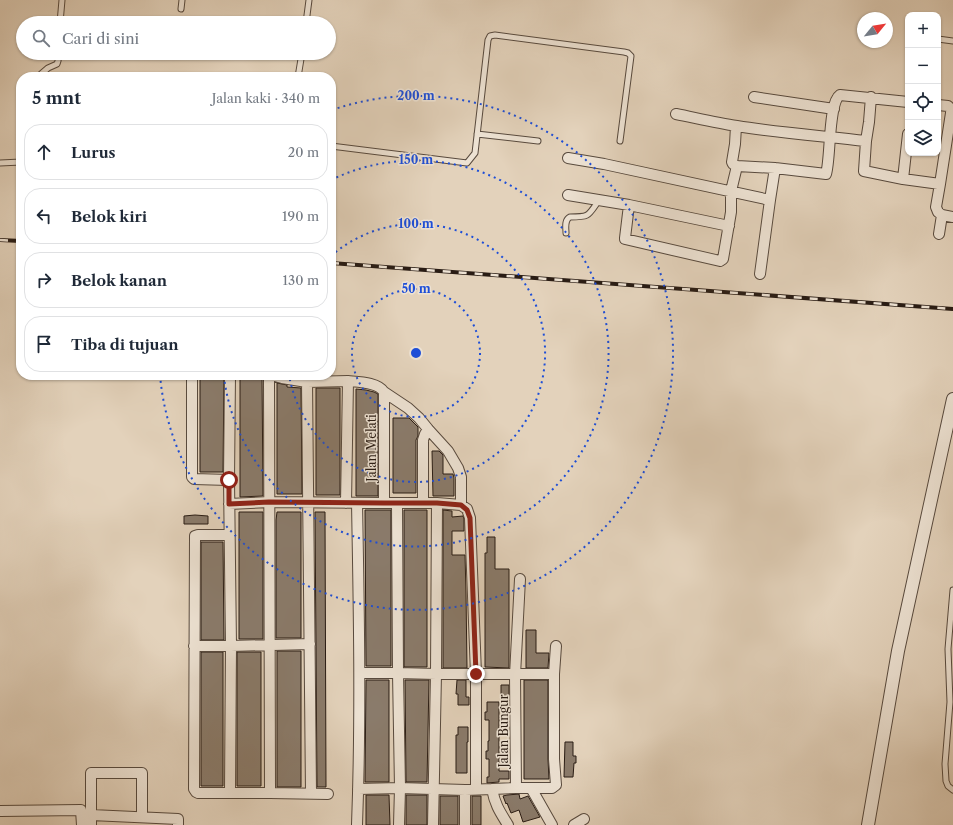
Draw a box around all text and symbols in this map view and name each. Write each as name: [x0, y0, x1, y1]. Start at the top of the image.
north arrow: [857, 12, 893, 48]
map controls: [905, 12, 941, 156]
button: +: [905, 12, 941, 48]
search box: [16, 16, 336, 60]
icon: search: [30, 27, 52, 49]
text: Cari di sini: [62, 29, 139, 48]
button: −: [905, 48, 941, 84]
button: locate: [905, 84, 941, 120]
text: 5 mnt: [32, 88, 81, 108]
text: 200 m: [397, 88, 435, 103]
text: Jalan kaki · 340 m: [212, 90, 320, 106]
button: layers: [905, 120, 941, 156]
icon: ahead: [33, 141, 55, 163]
text: Lurus: [71, 143, 116, 162]
text: 20 m: [288, 144, 319, 160]
text: 150 m: [399, 152, 433, 167]
icon: left: [33, 205, 55, 227]
text: Belok kiri: [71, 207, 147, 226]
text: 190 m: [282, 208, 319, 224]
text: 100 m: [398, 216, 434, 231]
icon: right: [33, 269, 55, 291]
text: Belok kanan: [71, 271, 167, 290]
text: 130 m: [283, 272, 319, 288]
text: 50 m: [401, 281, 431, 296]
icon: arrive: [33, 333, 55, 355]
text: Tiba di tujuan: [71, 335, 179, 354]
centre of rings: [409, 346, 423, 360]
street label: Jalan Melati: [364, 414, 379, 484]
route start: [220, 471, 238, 489]
route end: [467, 665, 485, 683]
street label: Jalan Bungur: [496, 694, 511, 770]

